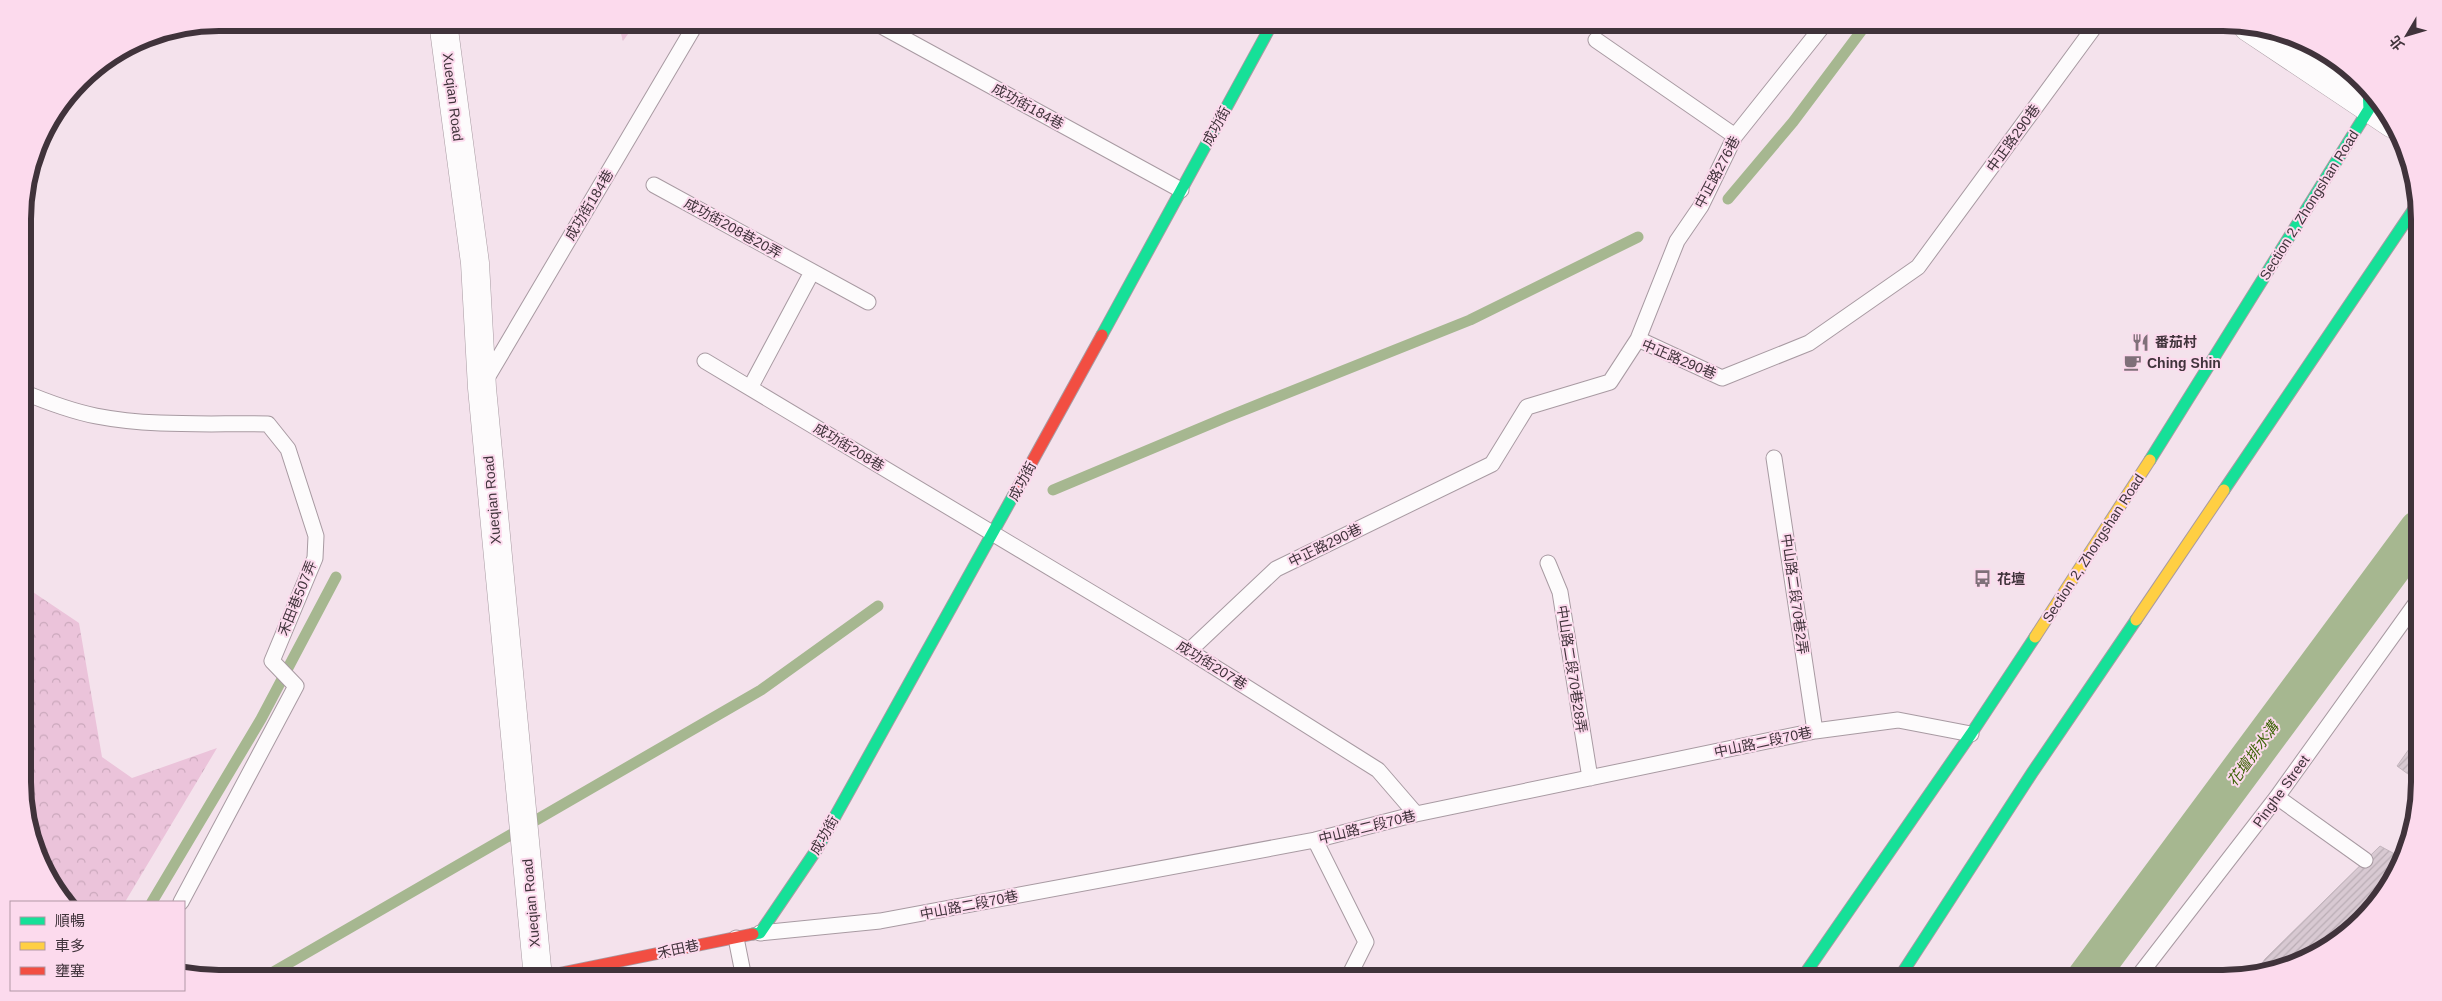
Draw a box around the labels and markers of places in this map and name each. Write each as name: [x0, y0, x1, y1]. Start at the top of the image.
restaurant icon: 番茄村: [2131, 332, 2151, 352]
place label: 番茄村: [2155, 334, 2197, 350]
cafe icon: Ching Shin: [2123, 353, 2143, 373]
place label: Ching Shin: [2147, 355, 2221, 371]
bus stop icon: 花壇: [1973, 569, 1993, 589]
place label: 花壇: [1997, 571, 2025, 587]

